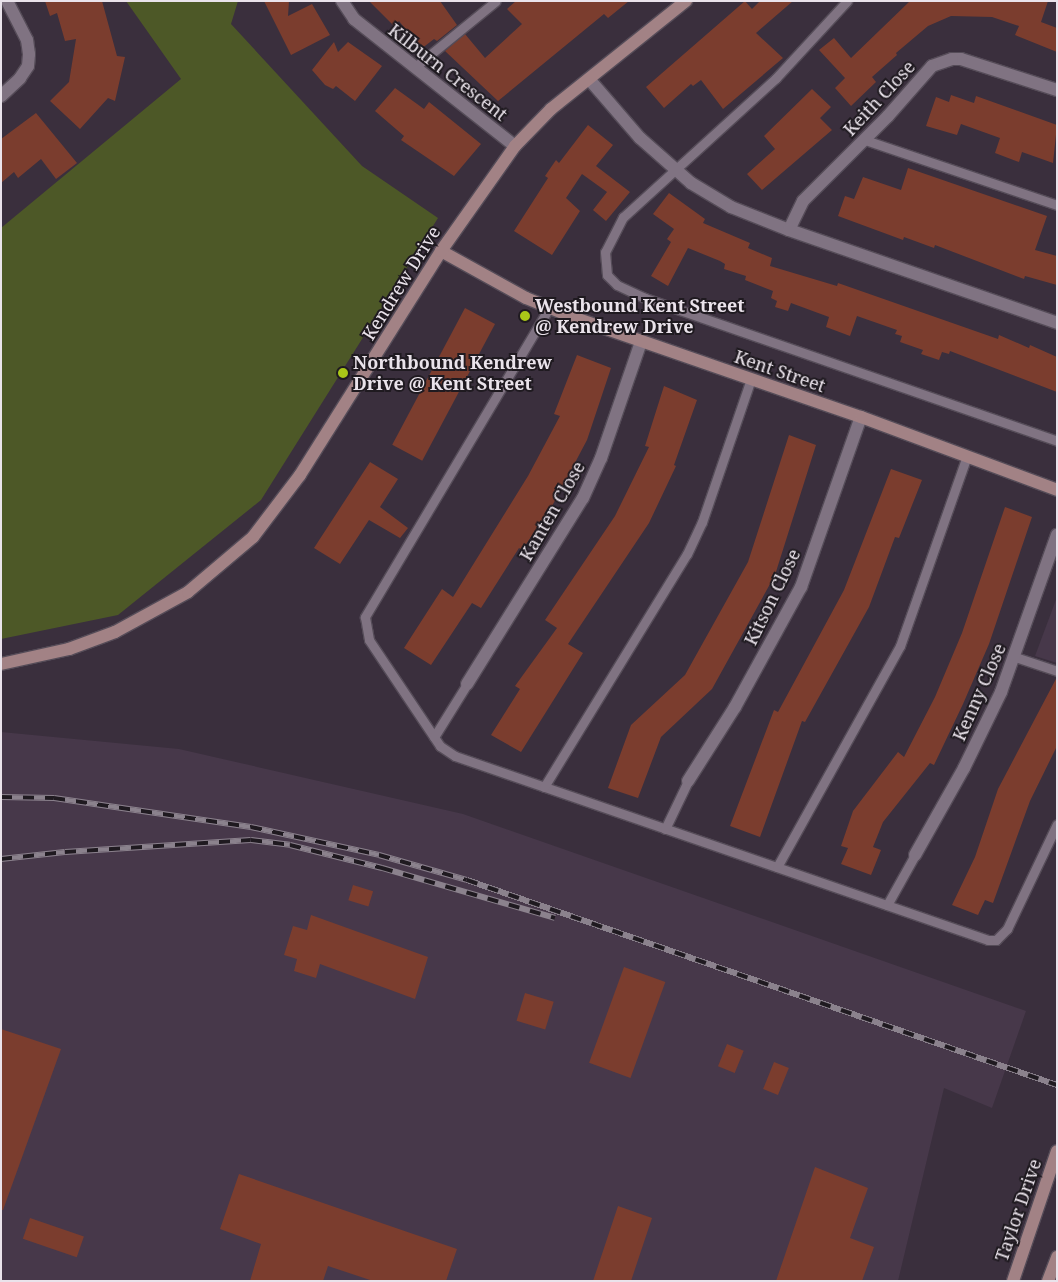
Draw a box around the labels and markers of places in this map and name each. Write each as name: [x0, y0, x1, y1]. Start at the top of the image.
place label: Westbound Kent Street @ Kendrew Drive: [535, 295, 745, 338]
marker: Westbound Kent Street @ Kendrew Drive: [519, 310, 531, 322]
place label: Northbound Kendrew Drive @ Kent Street: [353, 352, 552, 394]
marker: Northbound Kendrew Drive @ Kent Street: [337, 367, 349, 379]

